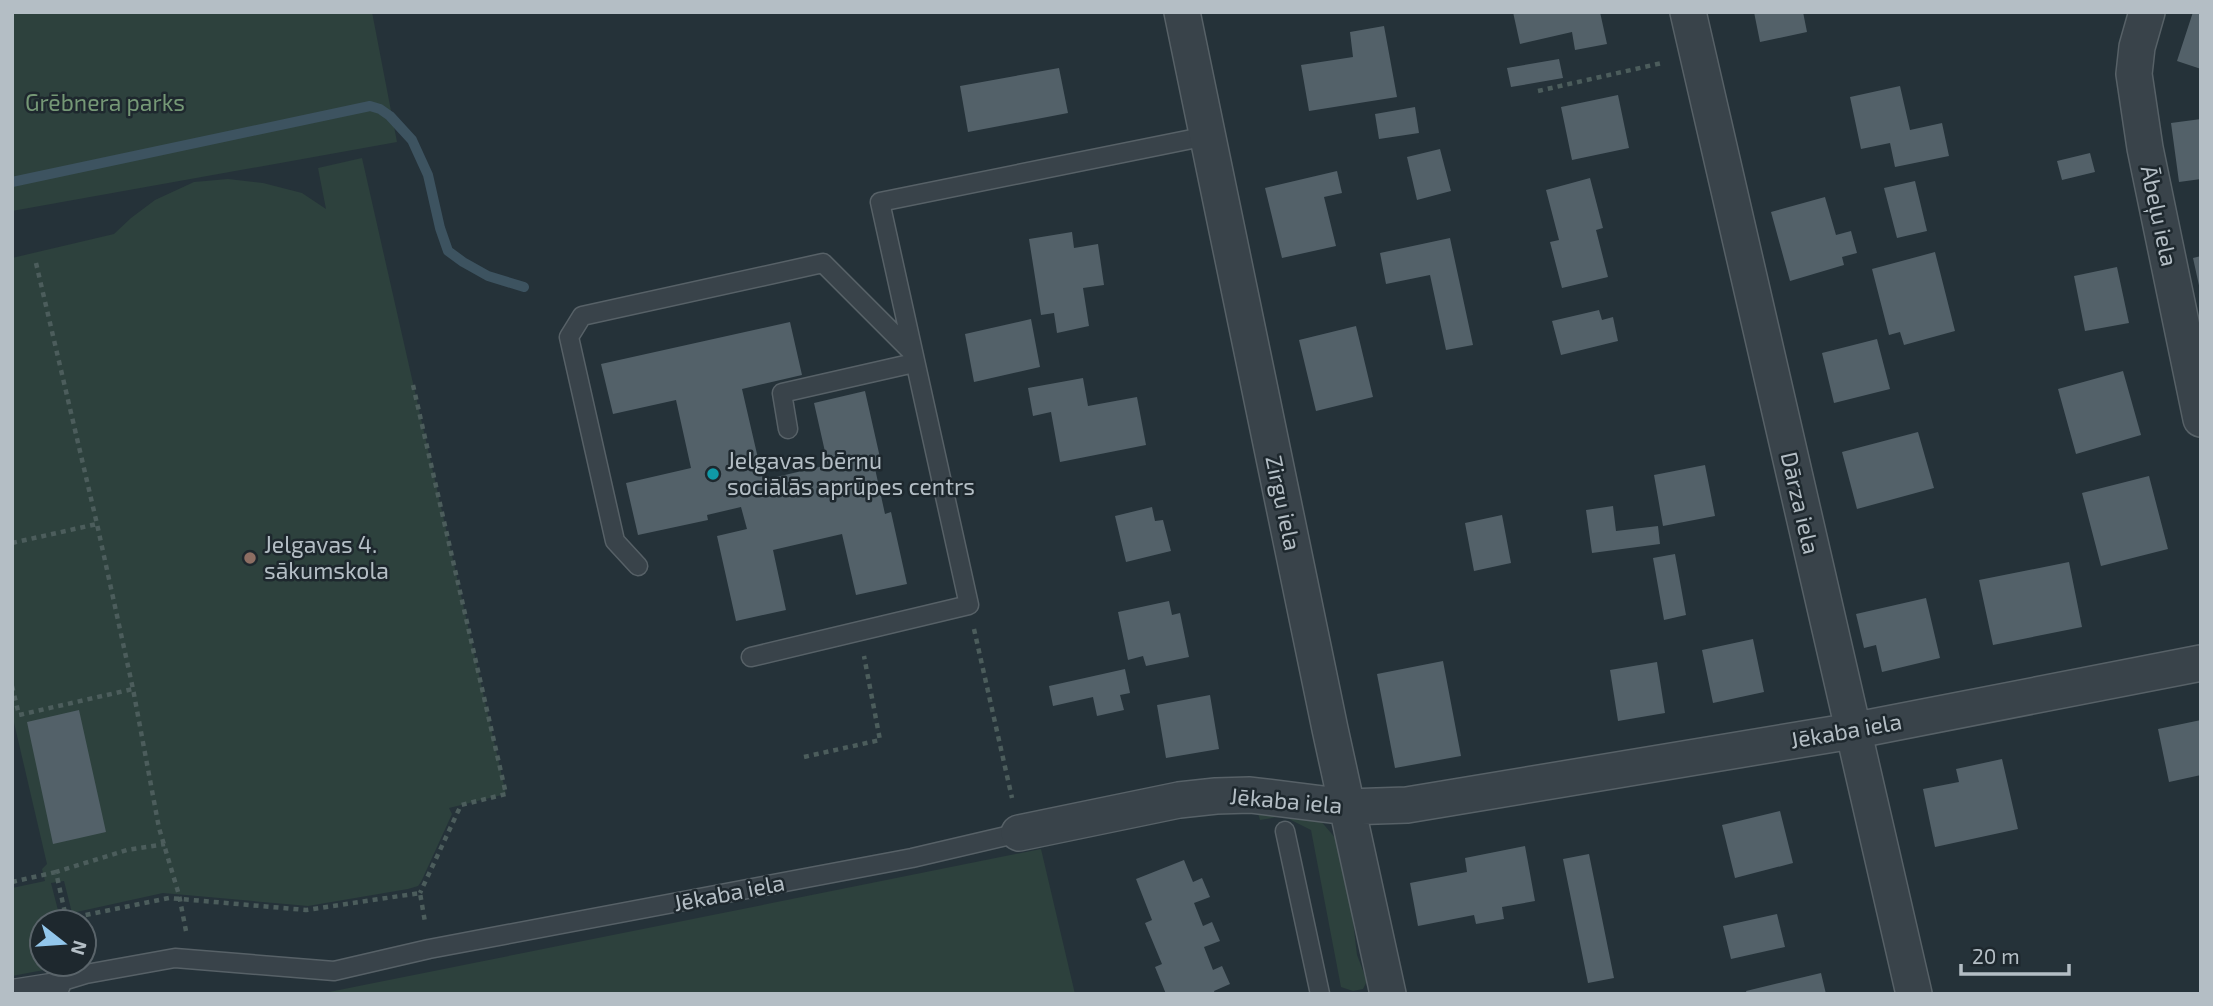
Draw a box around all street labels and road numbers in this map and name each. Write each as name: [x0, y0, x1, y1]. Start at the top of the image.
street label: Ābeļu iela: [2134, 163, 2184, 269]
street label: Dārza iela: [1776, 449, 1826, 557]
street label: Zirgu iela: [1260, 453, 1308, 553]
street label: Jēkaba iela: [1788, 706, 1904, 754]
street label: Jēkaba iela: [1229, 781, 1344, 819]
street label: Jēkaba iela: [671, 868, 787, 917]

